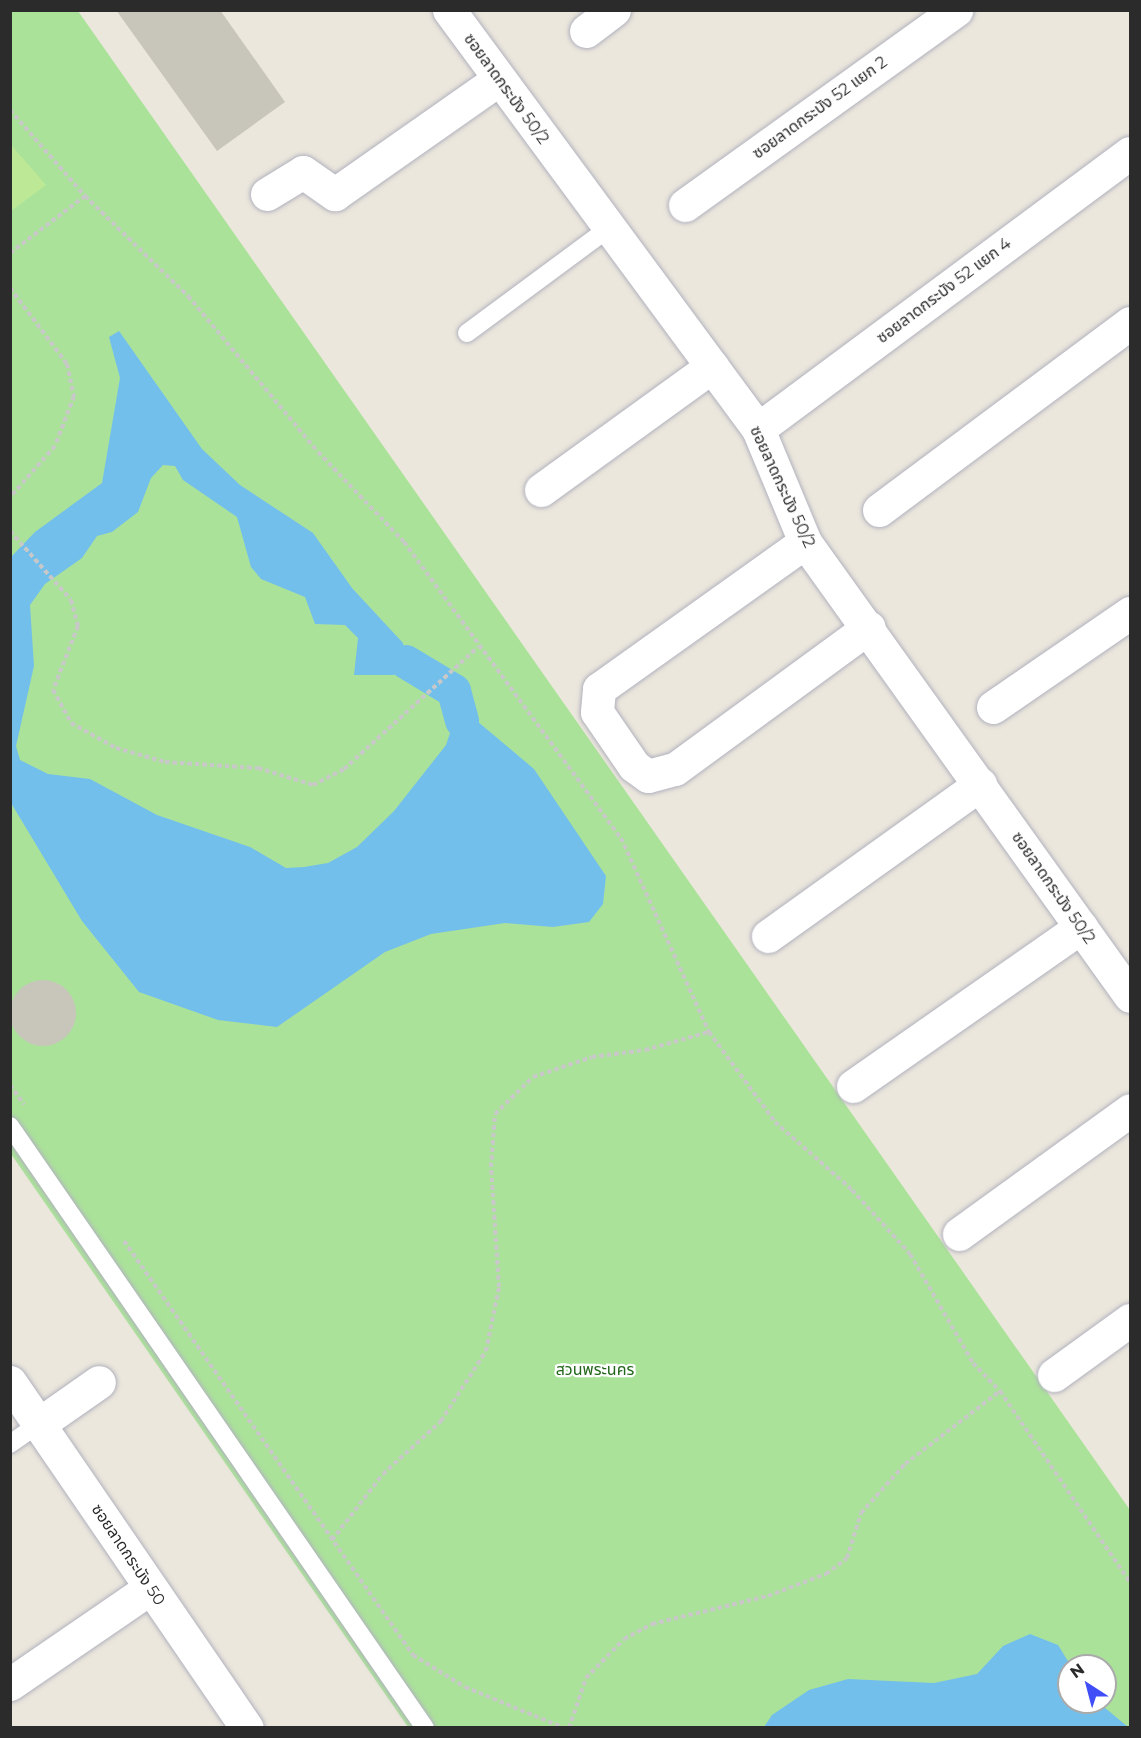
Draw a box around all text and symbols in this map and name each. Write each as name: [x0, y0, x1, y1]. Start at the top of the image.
street label: ซอยลาดกระบัง 50/2: [459, 30, 553, 148]
street label: ซอยลาดกระบัง 52 แยก 2: [749, 53, 891, 163]
street label: ซอยลาดกระบัง 52 แยก 4: [873, 234, 1015, 348]
street label: ซอยลาดกระบัง 50/2: [745, 423, 819, 551]
street label: ซอยลาดกระบัง 50/2: [1007, 828, 1099, 948]
park label: สวนพระนคร: [556, 1360, 634, 1380]
street label: ซอยลาดกระบัง 50: [87, 1501, 169, 1609]
north arrow: [1057, 1654, 1117, 1714]
text: N: [1066, 1659, 1088, 1682]

